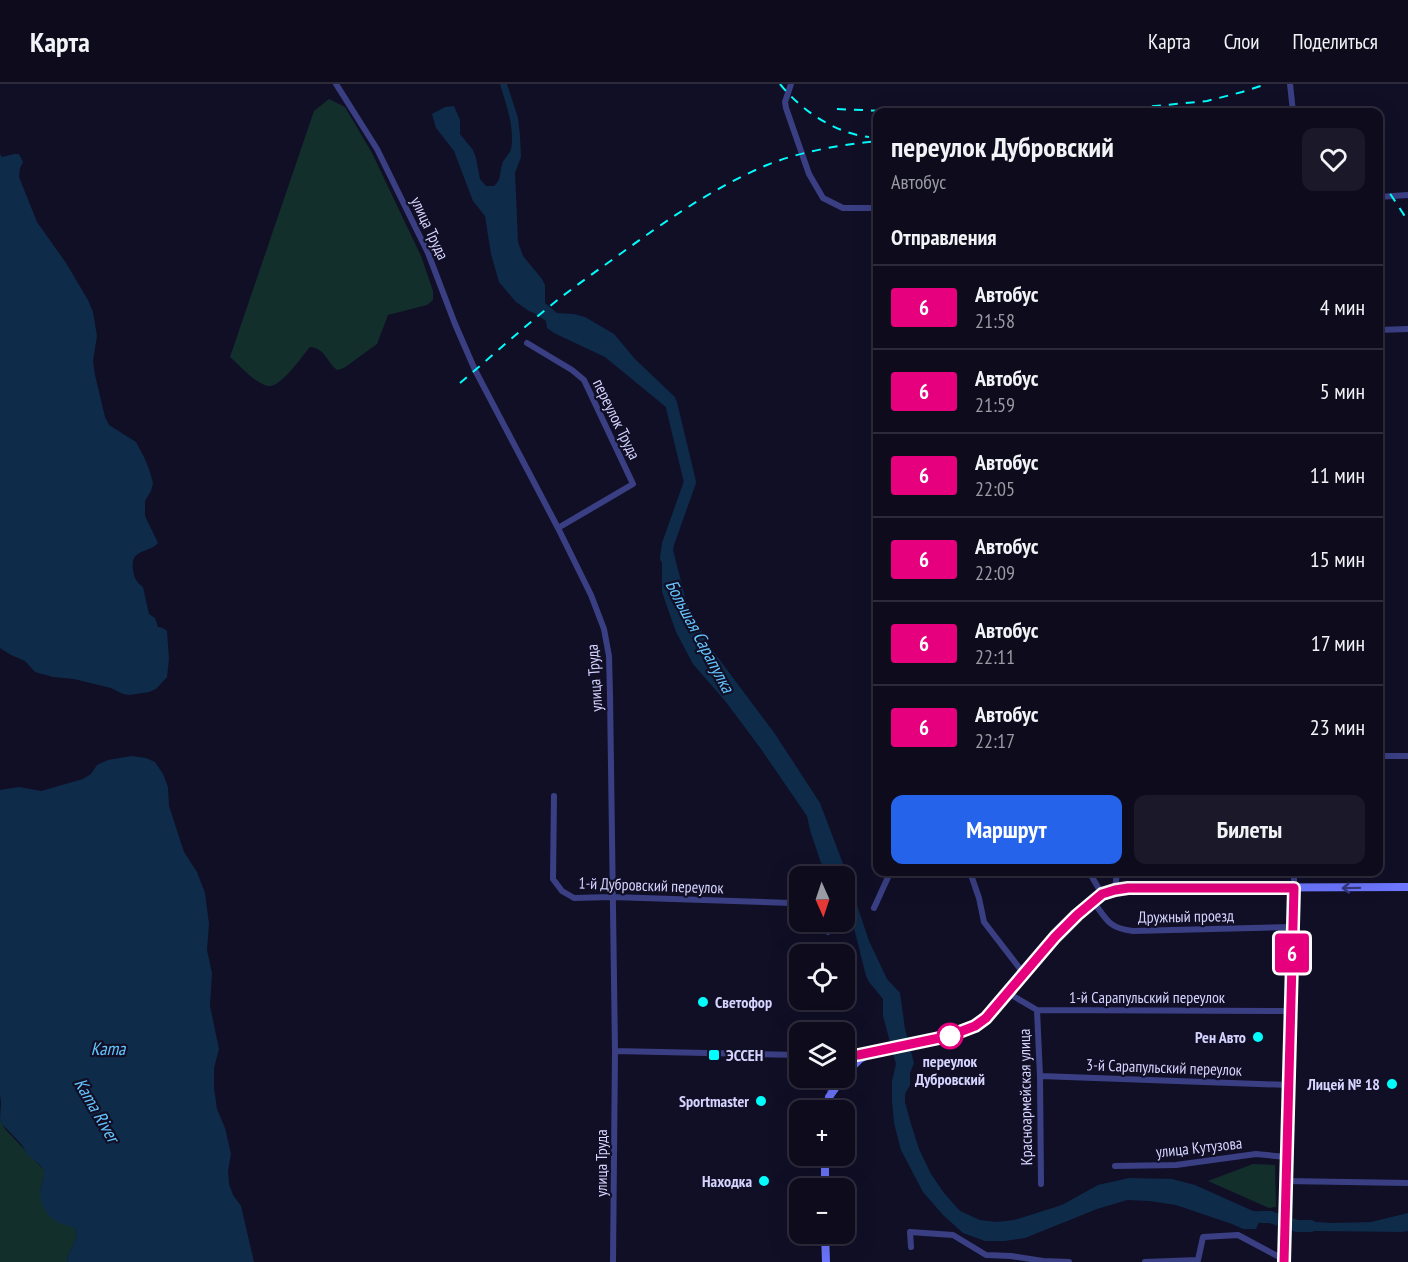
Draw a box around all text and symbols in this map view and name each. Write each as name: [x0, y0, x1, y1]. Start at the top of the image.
text: Карта: [30, 23, 90, 60]
text: Карта: [1148, 28, 1191, 55]
text: Слои: [1224, 28, 1259, 55]
text: Поделиться: [1292, 28, 1378, 55]
text: переулок Дубровский: [891, 128, 1114, 165]
button: heart: [1302, 128, 1365, 191]
text: Автобус: [891, 169, 946, 195]
street label: улица Труда: [407, 193, 453, 263]
text: Отправления: [891, 223, 997, 251]
text: Автобус: [975, 280, 1038, 308]
text: 4 мин: [1320, 293, 1365, 321]
text: 6: [919, 294, 929, 321]
text: 21:58: [975, 308, 1015, 334]
text: Автобус: [975, 364, 1038, 392]
street label: переулок Труда: [589, 376, 645, 462]
text: 5 мин: [1320, 377, 1365, 405]
text: 6: [919, 378, 929, 405]
text: 21:59: [975, 392, 1015, 418]
text: Автобус: [975, 448, 1038, 476]
text: 11 мин: [1310, 461, 1365, 489]
text: 6: [919, 462, 929, 489]
text: 22:05: [975, 476, 1015, 502]
text: Автобус: [975, 532, 1038, 560]
text: 15 мин: [1310, 545, 1365, 573]
text: 6: [919, 546, 929, 573]
text: 22:09: [975, 560, 1015, 586]
water label: Большая Сарапулка: [661, 575, 740, 697]
text: Автобус: [975, 616, 1038, 644]
text: 17 мин: [1311, 629, 1365, 657]
text: 6: [919, 630, 929, 657]
street label: улица Труда: [582, 644, 606, 712]
text: 22:11: [975, 644, 1015, 670]
text: Автобус: [975, 700, 1038, 728]
text: 23 мин: [1310, 713, 1365, 741]
text: 6: [919, 714, 929, 741]
text: 22:17: [975, 728, 1015, 754]
button: Маршрут: [891, 795, 1122, 864]
button: Билеты: [1134, 795, 1365, 864]
north arrow: [789, 866, 855, 932]
map controls: [789, 866, 855, 1244]
street label: 1-й Дубровский переулок: [578, 872, 725, 898]
one-way arrow: [1341, 882, 1361, 893]
street label: Дружный проезд: [1138, 905, 1234, 927]
line badge: 6: [1272, 934, 1312, 972]
text: 6: [1287, 940, 1297, 967]
button: locate: [789, 944, 855, 1010]
street label: 1-й Сарапульский переулок: [1069, 987, 1226, 1007]
place label: Светофор: [715, 992, 772, 1012]
marker: Светофор: [696, 995, 710, 1009]
button: layers: [789, 1022, 855, 1088]
marker: переулок Дубровский: [937, 1023, 963, 1049]
place label: Рен Авто: [1195, 1027, 1246, 1047]
street label: Красноармейская улица: [1014, 1028, 1036, 1166]
marker: Рен Авто: [1251, 1030, 1265, 1044]
water label: Kama: [91, 1037, 126, 1060]
place label: ЭССЕН: [726, 1045, 763, 1065]
marker: ЭССЕН: [707, 1048, 721, 1062]
place label: переулок Дубровский: [915, 1051, 985, 1089]
street label: 3-й Сарапульский переулок: [1086, 1054, 1243, 1080]
water label: Kama River: [69, 1074, 126, 1149]
place label: Лицей № 18: [1306, 1074, 1380, 1094]
marker: Лицей № 18: [1385, 1077, 1399, 1091]
place label: Sportmaster: [679, 1091, 749, 1111]
marker: Sportmaster: [754, 1094, 768, 1108]
button: +: [789, 1100, 855, 1166]
street label: улица Труда: [591, 1129, 611, 1197]
street label: улица Кутузова: [1155, 1133, 1243, 1161]
place label: Находка: [702, 1171, 752, 1191]
marker: Находка: [757, 1174, 771, 1188]
button: −: [789, 1178, 855, 1244]

